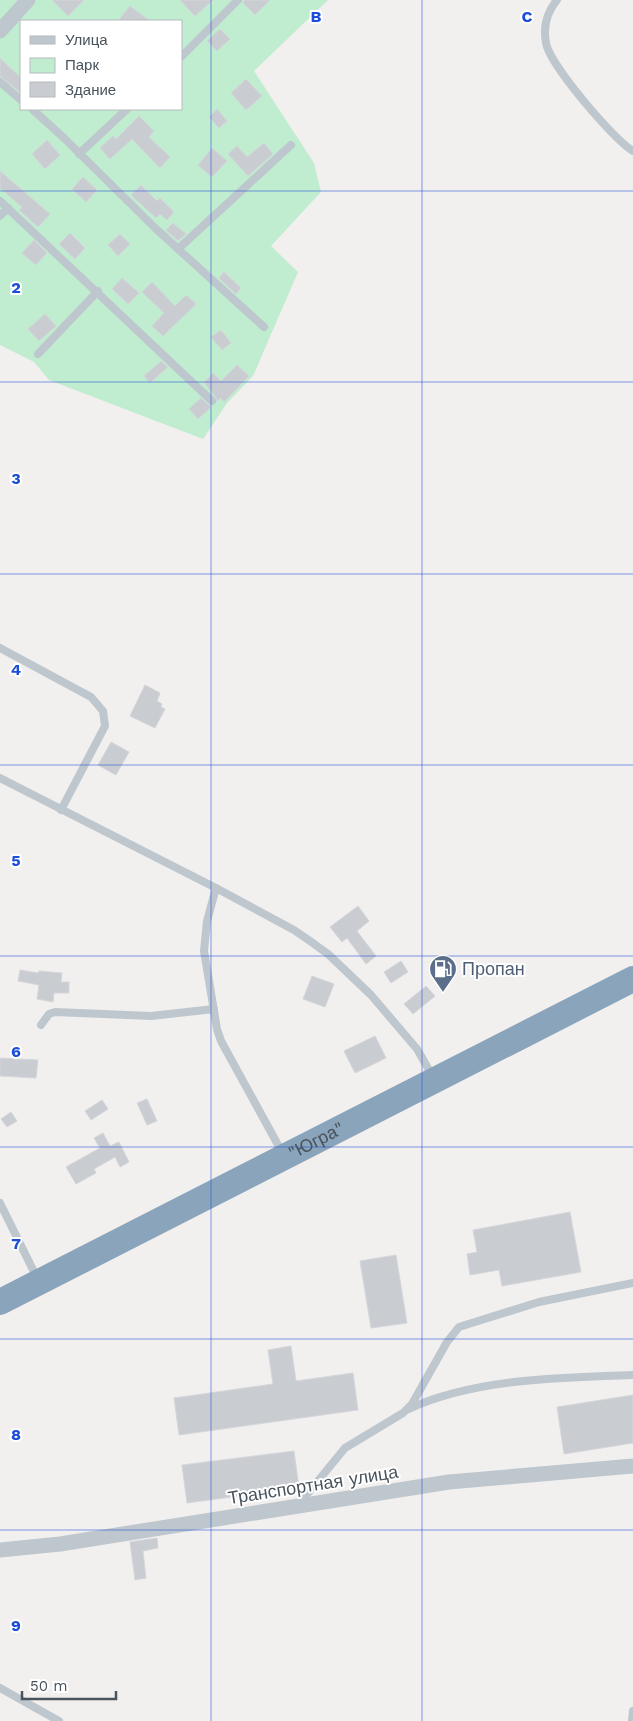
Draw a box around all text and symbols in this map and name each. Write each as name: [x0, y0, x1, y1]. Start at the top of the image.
text: B: [311, 7, 322, 26]
text: C: [522, 7, 533, 26]
legend: [20, 20, 182, 110]
text: Улица: [65, 31, 108, 49]
text: Парк: [65, 56, 99, 74]
text: Здание: [65, 81, 116, 99]
text: 2: [11, 278, 21, 297]
text: 3: [11, 469, 21, 488]
text: 4: [11, 660, 21, 679]
text: 5: [11, 851, 21, 870]
fuel station icon: Пропан: [428, 954, 458, 993]
place label: Пропан: [462, 958, 525, 979]
text: 6: [11, 1042, 21, 1061]
street label: "Югра": [285, 1117, 347, 1163]
text: 7: [11, 1234, 21, 1253]
text: 8: [11, 1425, 21, 1444]
street label: Транспортная улица: [226, 1461, 400, 1508]
text: 9: [11, 1616, 21, 1635]
scale bar: [22, 1668, 116, 1700]
text: 50 m: [30, 1677, 67, 1695]

